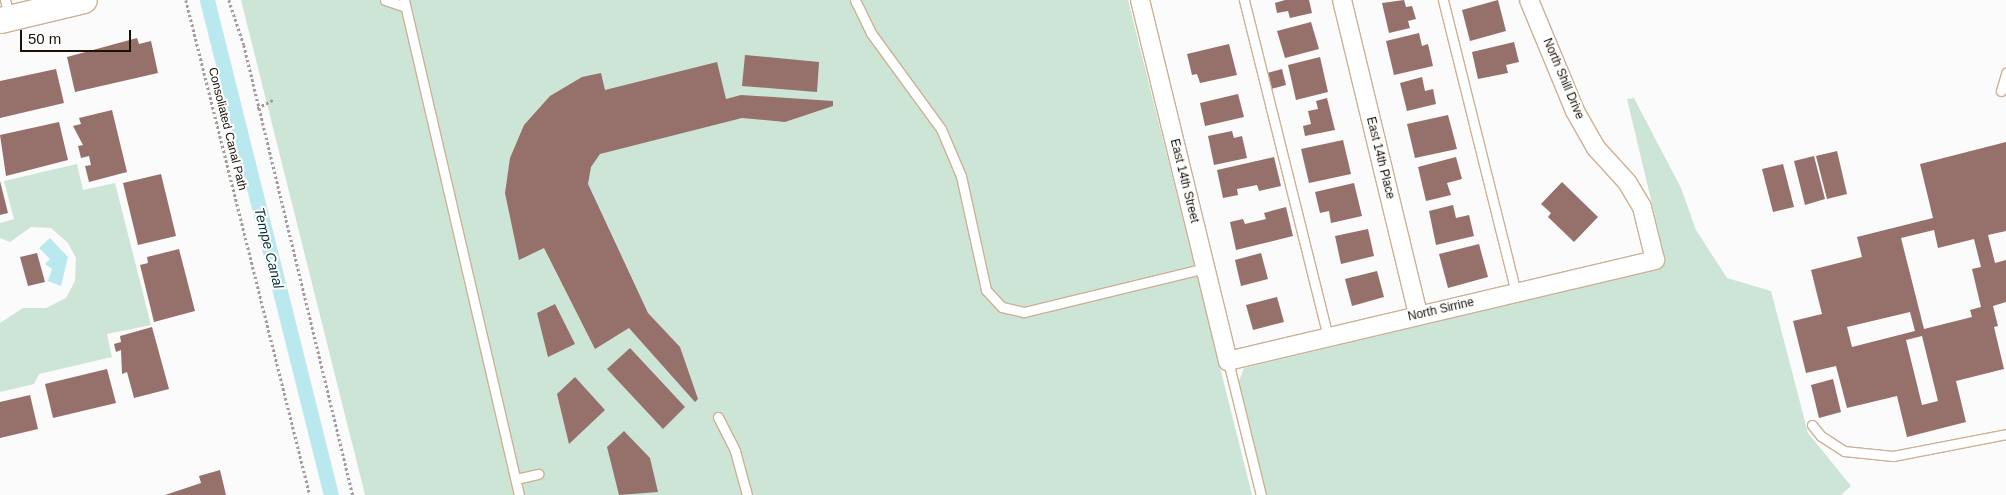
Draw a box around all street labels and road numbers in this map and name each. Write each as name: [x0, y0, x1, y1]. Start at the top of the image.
street label: North Shill Drive: [1539, 36, 1587, 122]
street label: Consoliated Canal Path: [205, 66, 249, 192]
street label: East 14th Place: [1363, 115, 1397, 201]
street label: East 14th Street: [1167, 138, 1201, 224]
street label: North Sirrine: [1407, 295, 1475, 325]

